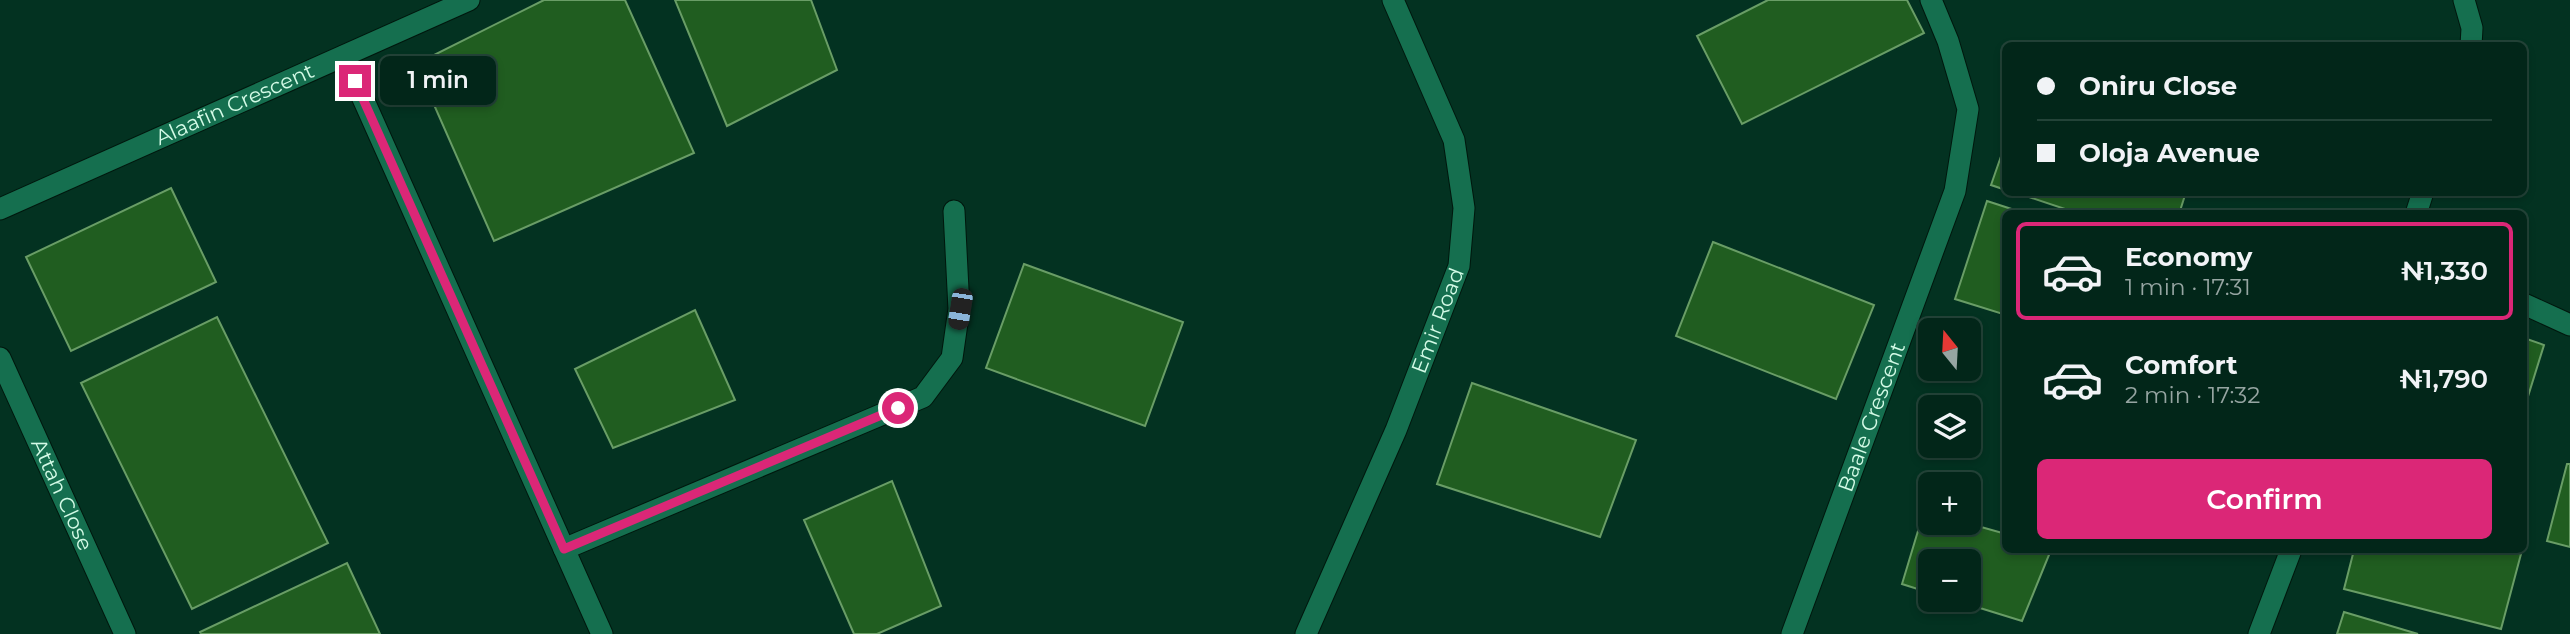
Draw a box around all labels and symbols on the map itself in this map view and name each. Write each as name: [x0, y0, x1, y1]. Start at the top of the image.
callout: 1 min: [380, 56, 495, 106]
street label: Alaafin Crescent: [151, 58, 318, 150]
route end: [339, 65, 371, 97]
street label: Emir Road: [1406, 264, 1469, 377]
car: [947, 287, 974, 331]
north arrow: [1918, 318, 1981, 382]
street label: Baale Crescent: [1832, 339, 1910, 495]
route start: [882, 392, 914, 424]
street label: Attah Close: [26, 435, 98, 554]

